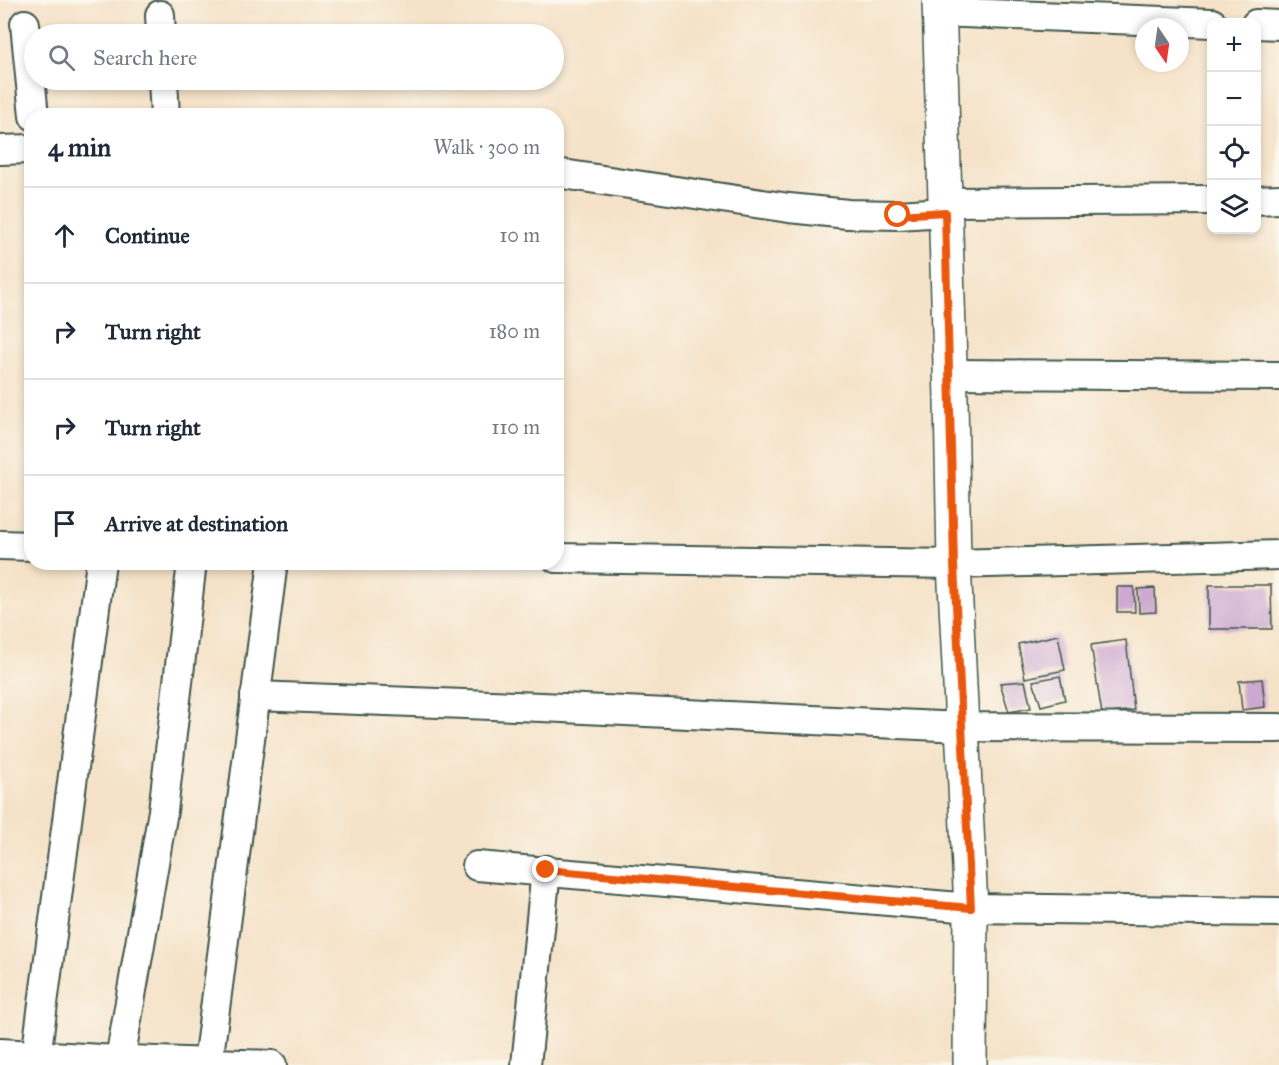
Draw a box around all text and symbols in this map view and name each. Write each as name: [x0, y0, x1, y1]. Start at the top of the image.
north arrow: [1135, 18, 1189, 72]
map controls: [1207, 18, 1261, 234]
button: +: [1207, 18, 1261, 72]
search box: [24, 24, 564, 90]
icon: search: [45, 41, 78, 74]
text: Search here: [93, 44, 197, 71]
button: −: [1207, 72, 1261, 126]
button: locate: [1207, 126, 1261, 180]
text: 4 min: [48, 131, 111, 163]
text: Walk · 300 m: [433, 135, 540, 159]
button: layers: [1207, 180, 1261, 234]
route start: [884, 201, 910, 227]
icon: ahead: [48, 219, 81, 252]
text: Continue: [105, 222, 190, 249]
text: 10 m: [499, 223, 540, 247]
icon: right: [48, 315, 81, 348]
text: Turn right: [105, 318, 201, 345]
text: 180 m: [489, 319, 540, 343]
icon: right: [48, 411, 81, 444]
text: Turn right: [105, 414, 201, 441]
text: 110 m: [492, 415, 540, 439]
icon: arrive: [48, 507, 81, 540]
text: Arrive at destination: [105, 510, 288, 537]
route end: [532, 856, 558, 882]

